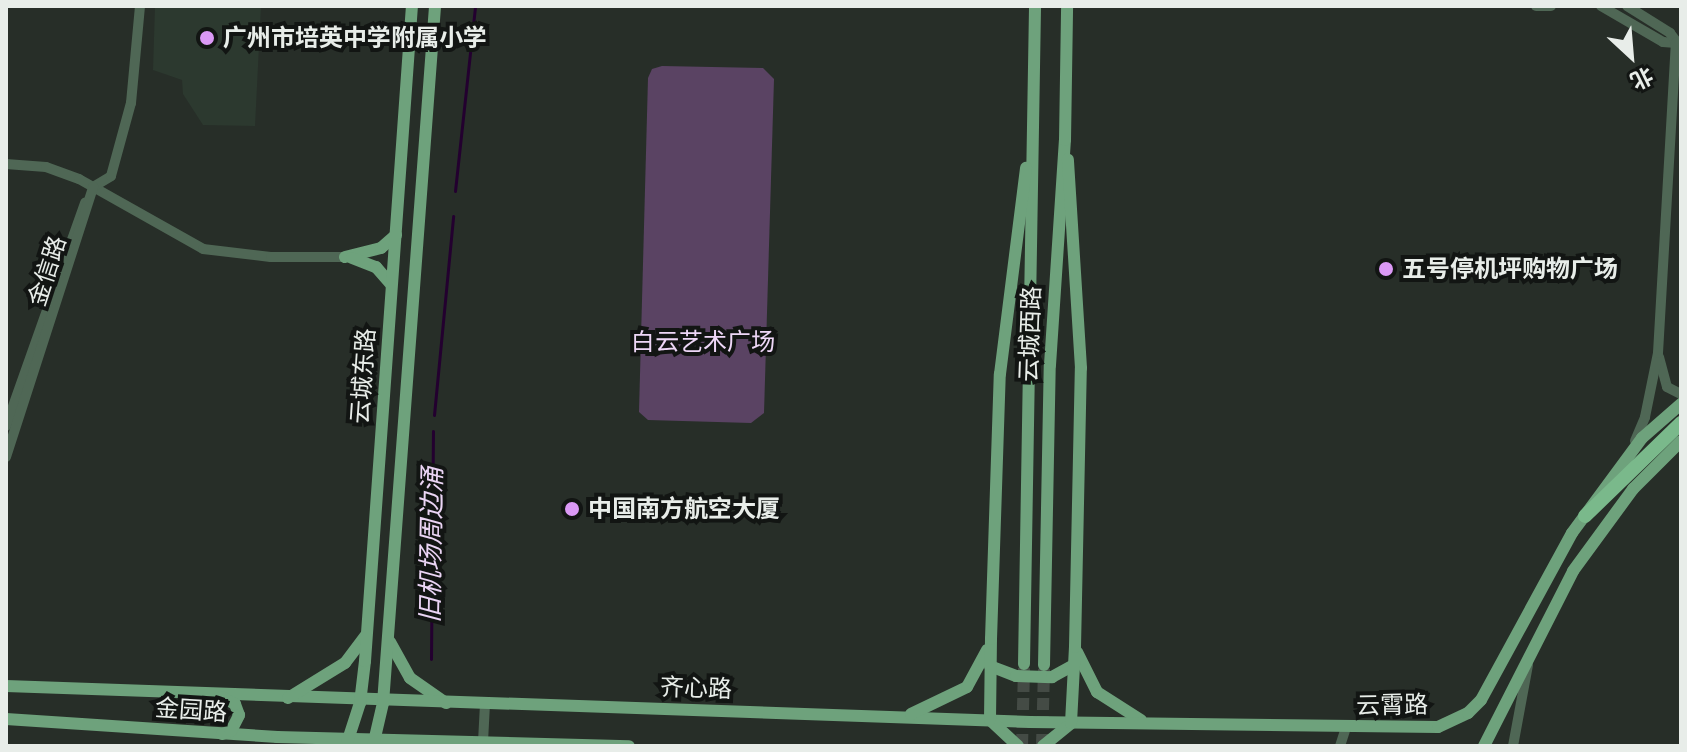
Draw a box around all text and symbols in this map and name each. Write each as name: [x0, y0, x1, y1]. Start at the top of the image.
north arrow: [1591, 16, 1671, 96]
place label: 广州市培英中学附属小学: [223, 24, 487, 52]
marker: 广州市培英中学附属小学: [198, 29, 216, 47]
text: 北: [1626, 61, 1658, 95]
street label: 金信路: [22, 232, 72, 310]
place label: 五号停机坪购物广场: [1402, 255, 1618, 283]
marker: 五号停机坪购物广场: [1377, 260, 1395, 278]
street label: 云城西路: [1014, 286, 1046, 382]
street label: 云城东路: [345, 327, 381, 425]
park label: 白云艺术广场: [631, 328, 775, 356]
water label: 旧机场周边涌: [415, 467, 449, 623]
place label: 中国南方航空大厦: [588, 495, 780, 523]
marker: 中国南方航空大厦: [563, 500, 581, 518]
street label: 齐心路: [660, 672, 732, 704]
street label: 云霄路: [1356, 690, 1428, 720]
street label: 金园路: [154, 693, 228, 727]

